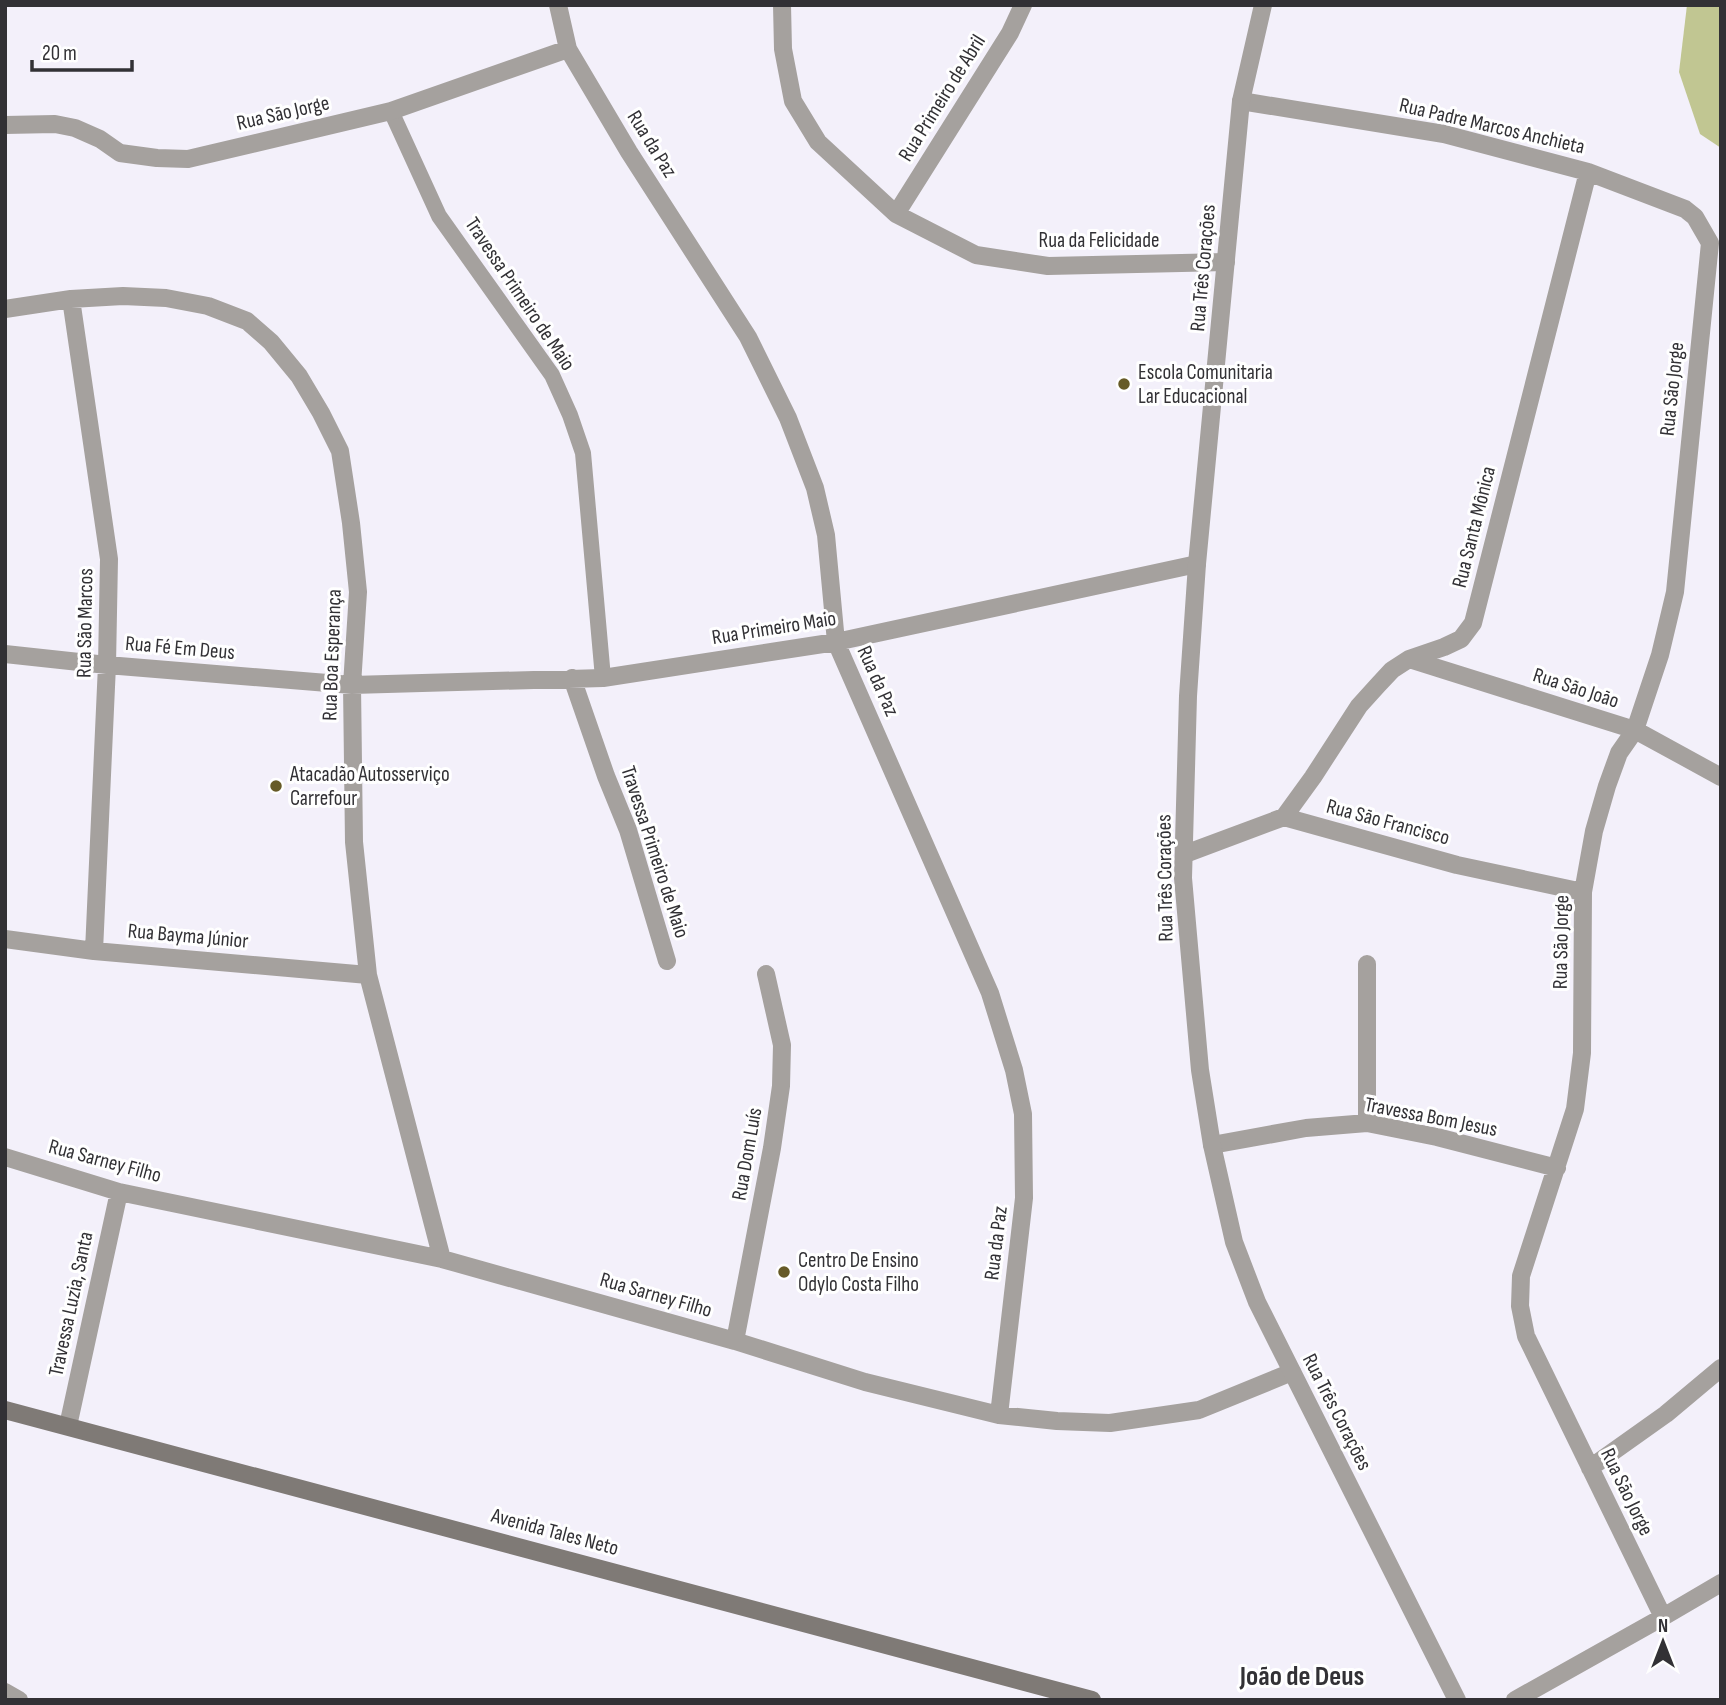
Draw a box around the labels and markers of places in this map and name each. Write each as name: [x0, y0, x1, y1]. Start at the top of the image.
place label: Escola Comunitaria Lar Educacional: [1138, 360, 1273, 409]
marker: Escola Comunitaria Lar Educacional: [1116, 376, 1132, 392]
place label: Atacadão Autosserviço Carrefour: [289, 762, 450, 811]
marker: Atacadão Autosserviço Carrefour: [268, 778, 284, 794]
place label: Centro De Ensino Odylo Costa Filho: [798, 1248, 919, 1297]
marker: Centro De Ensino Odylo Costa Filho: [776, 1264, 792, 1280]

